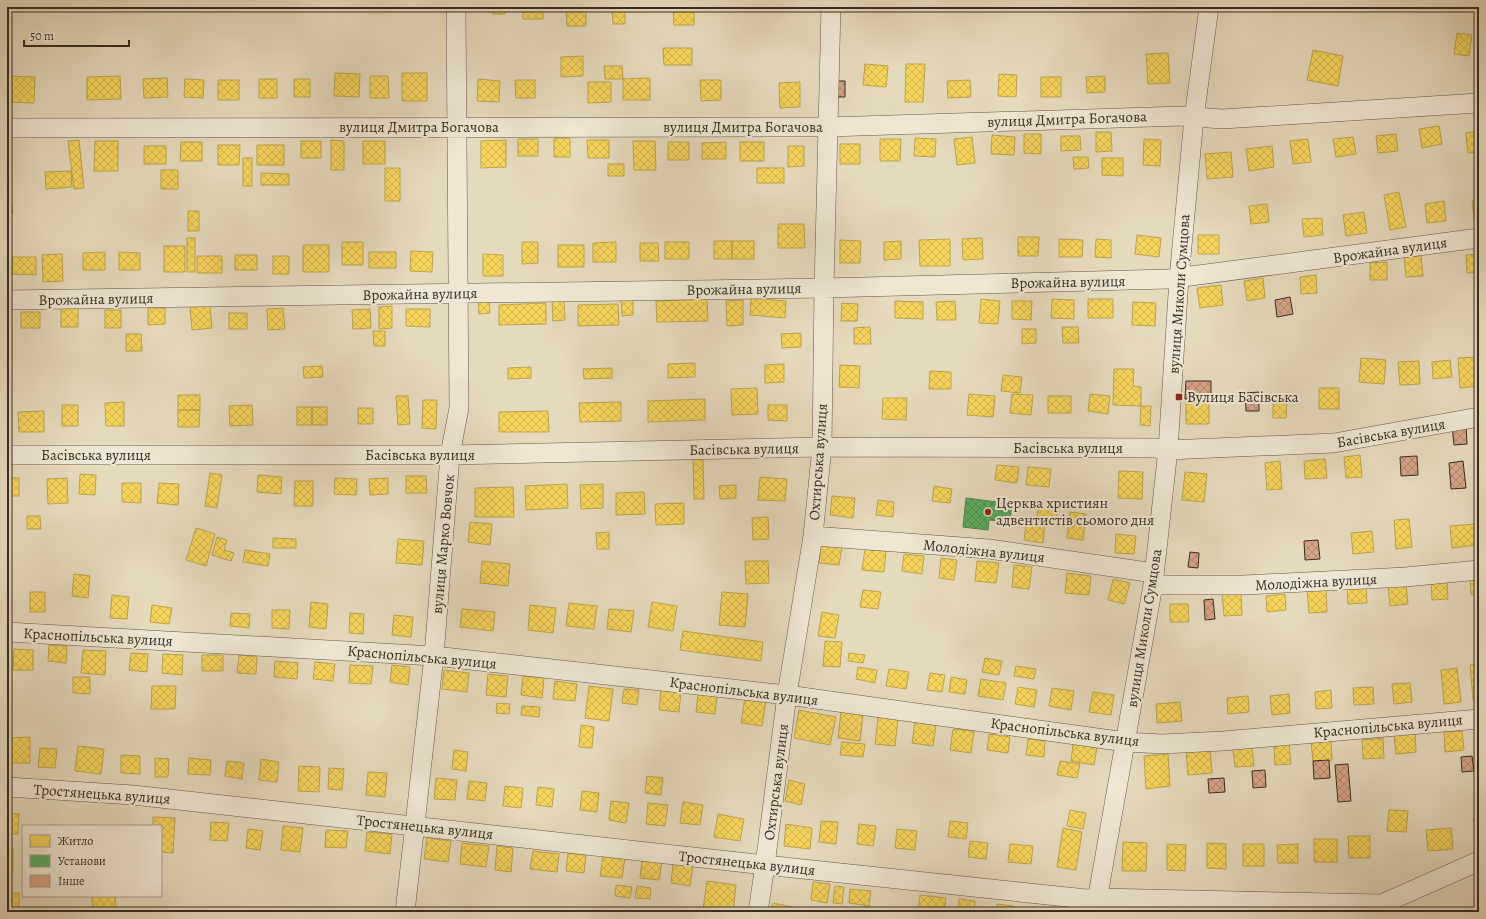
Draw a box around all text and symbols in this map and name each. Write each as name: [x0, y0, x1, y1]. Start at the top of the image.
scale bar: [24, 22, 129, 48]
text: 50 m: [30, 28, 54, 44]
street label: вулиця Дмитра Богачова: [987, 106, 1147, 132]
street label: вулиця Дмитра Богачова: [339, 117, 499, 137]
street label: вулиця Дмитра Богачова: [663, 117, 823, 137]
street label: вулиця Миколи Сумцова: [1163, 213, 1195, 375]
street label: Врожайна вулиця: [1332, 232, 1448, 268]
street label: Врожайна вулиця: [1010, 271, 1126, 293]
street label: Врожайна вулиця: [686, 278, 802, 300]
street label: Врожайна вулиця: [362, 283, 478, 305]
street label: Врожайна вулиця: [38, 288, 154, 310]
place label: Вулиця Басівська: [1187, 387, 1299, 407]
marker: Вулиця Басівська: [1174, 392, 1184, 402]
street label: Охтирська вулиця: [804, 403, 832, 521]
street label: Басівська вулиця: [1335, 414, 1447, 452]
street label: Басівська вулиця: [689, 438, 799, 460]
street label: Басівська вулиця: [1013, 438, 1123, 458]
street label: Басівська вулиця: [41, 445, 151, 465]
street label: Басівська вулиця: [365, 445, 475, 465]
street label: вулиця Марко Вовчок: [427, 473, 459, 615]
place label: Церква християн адвентистів сьомого дня: [996, 493, 1154, 530]
marker: Церква християн адвентистів сьомого дня: [983, 507, 993, 517]
street label: Молодіжна вулиця: [922, 535, 1046, 567]
street label: вулиця Миколи Сумцова: [1122, 547, 1166, 709]
street label: Молодіжна вулиця: [1254, 569, 1378, 595]
street label: Краснопільська вулиця: [23, 623, 173, 651]
street label: Краснопільська вулиця: [346, 641, 498, 673]
street label: Краснопільська вулиця: [668, 672, 820, 710]
street label: Краснопільська вулиця: [1312, 710, 1464, 742]
street label: Краснопільська вулиця: [989, 713, 1141, 751]
street label: Охтирська вулиця: [759, 723, 793, 841]
street label: Тростянецька вулиця: [33, 779, 171, 809]
street label: Тростянецька вулиця: [356, 810, 494, 844]
legend: [22, 825, 162, 897]
text: Житло: [58, 833, 93, 849]
street label: Тростянецька вулиця: [678, 846, 816, 880]
text: Установи: [58, 853, 106, 869]
text: Інше: [58, 873, 84, 889]

